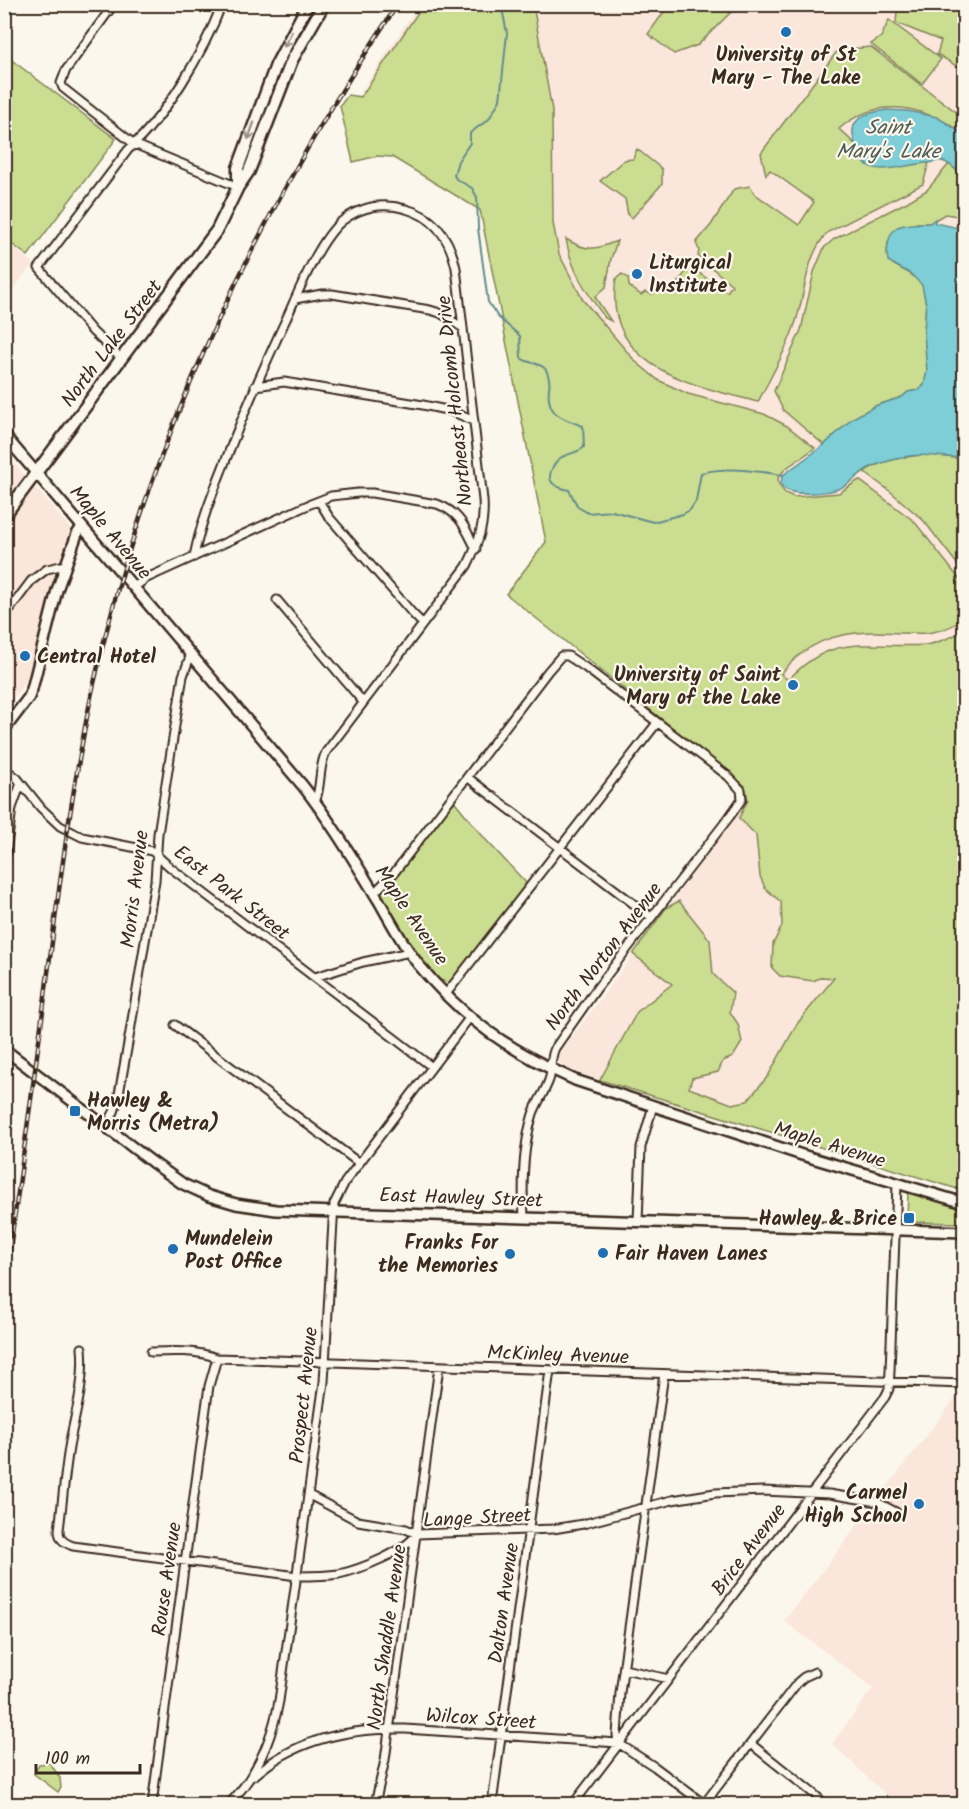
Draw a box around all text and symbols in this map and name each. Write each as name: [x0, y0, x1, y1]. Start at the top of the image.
marker: University of St Mary - The Lake: [779, 25, 793, 39]
one-way arrow: [282, 30, 293, 48]
place label: University of St Mary - The Lake: [711, 40, 861, 95]
water label: Saint Mary's Lake: [836, 112, 943, 169]
one-way arrow: [245, 121, 256, 140]
place label: Liturgical Institute: [649, 248, 732, 303]
marker: Liturgical Institute: [630, 267, 644, 281]
street label: North Lake Street: [54, 273, 172, 415]
street label: Northeast Holcomb Drive: [429, 294, 483, 508]
street label: Maple Avenue: [60, 479, 159, 588]
place label: Central Hotel: [37, 642, 157, 674]
marker: Central Hotel: [18, 649, 32, 663]
place label: University of Saint Mary of the Lake: [614, 660, 782, 715]
marker: University of Saint Mary of the Lake: [786, 678, 800, 692]
street label: Morris Avenue: [113, 829, 159, 950]
street label: East Park Street: [166, 838, 296, 950]
street label: Maple Avenue: [365, 859, 456, 973]
street label: North Norton Avenue: [538, 876, 671, 1038]
place label: Hawley & Morris (Metra): [87, 1086, 219, 1141]
marker: Hawley & Morris (Metra): [68, 1104, 82, 1118]
street label: Maple Avenue: [769, 1114, 889, 1178]
street label: East Hawley Street: [379, 1180, 544, 1218]
place label: Hawley & Brice: [759, 1204, 897, 1236]
marker: Hawley & Brice: [902, 1211, 916, 1225]
place label: Mundelein Post Office: [185, 1224, 282, 1279]
place label: Franks For the Memories: [378, 1228, 499, 1283]
place label: Fair Haven Lanes: [615, 1239, 768, 1271]
marker: Mundelein Post Office: [166, 1242, 180, 1256]
marker: Fair Haven Lanes: [596, 1246, 610, 1260]
marker: Franks For the Memories: [503, 1247, 517, 1261]
street label: Prospect Avenue: [282, 1325, 328, 1465]
street label: McKinley Avenue: [486, 1338, 629, 1374]
place label: Carmel High School: [805, 1478, 908, 1533]
street label: Brice Avenue: [704, 1497, 795, 1603]
marker: Carmel High School: [912, 1497, 926, 1511]
street label: Lange Street: [422, 1500, 532, 1538]
street label: Rouse Avenue: [144, 1520, 192, 1638]
street label: Dalton Avenue: [481, 1541, 529, 1666]
street label: North Shaddle Avenue: [359, 1542, 417, 1732]
street label: Wilcox Street: [425, 1700, 537, 1740]
scale bar: [36, 1737, 140, 1775]
text: 100 m: [45, 1745, 90, 1774]

